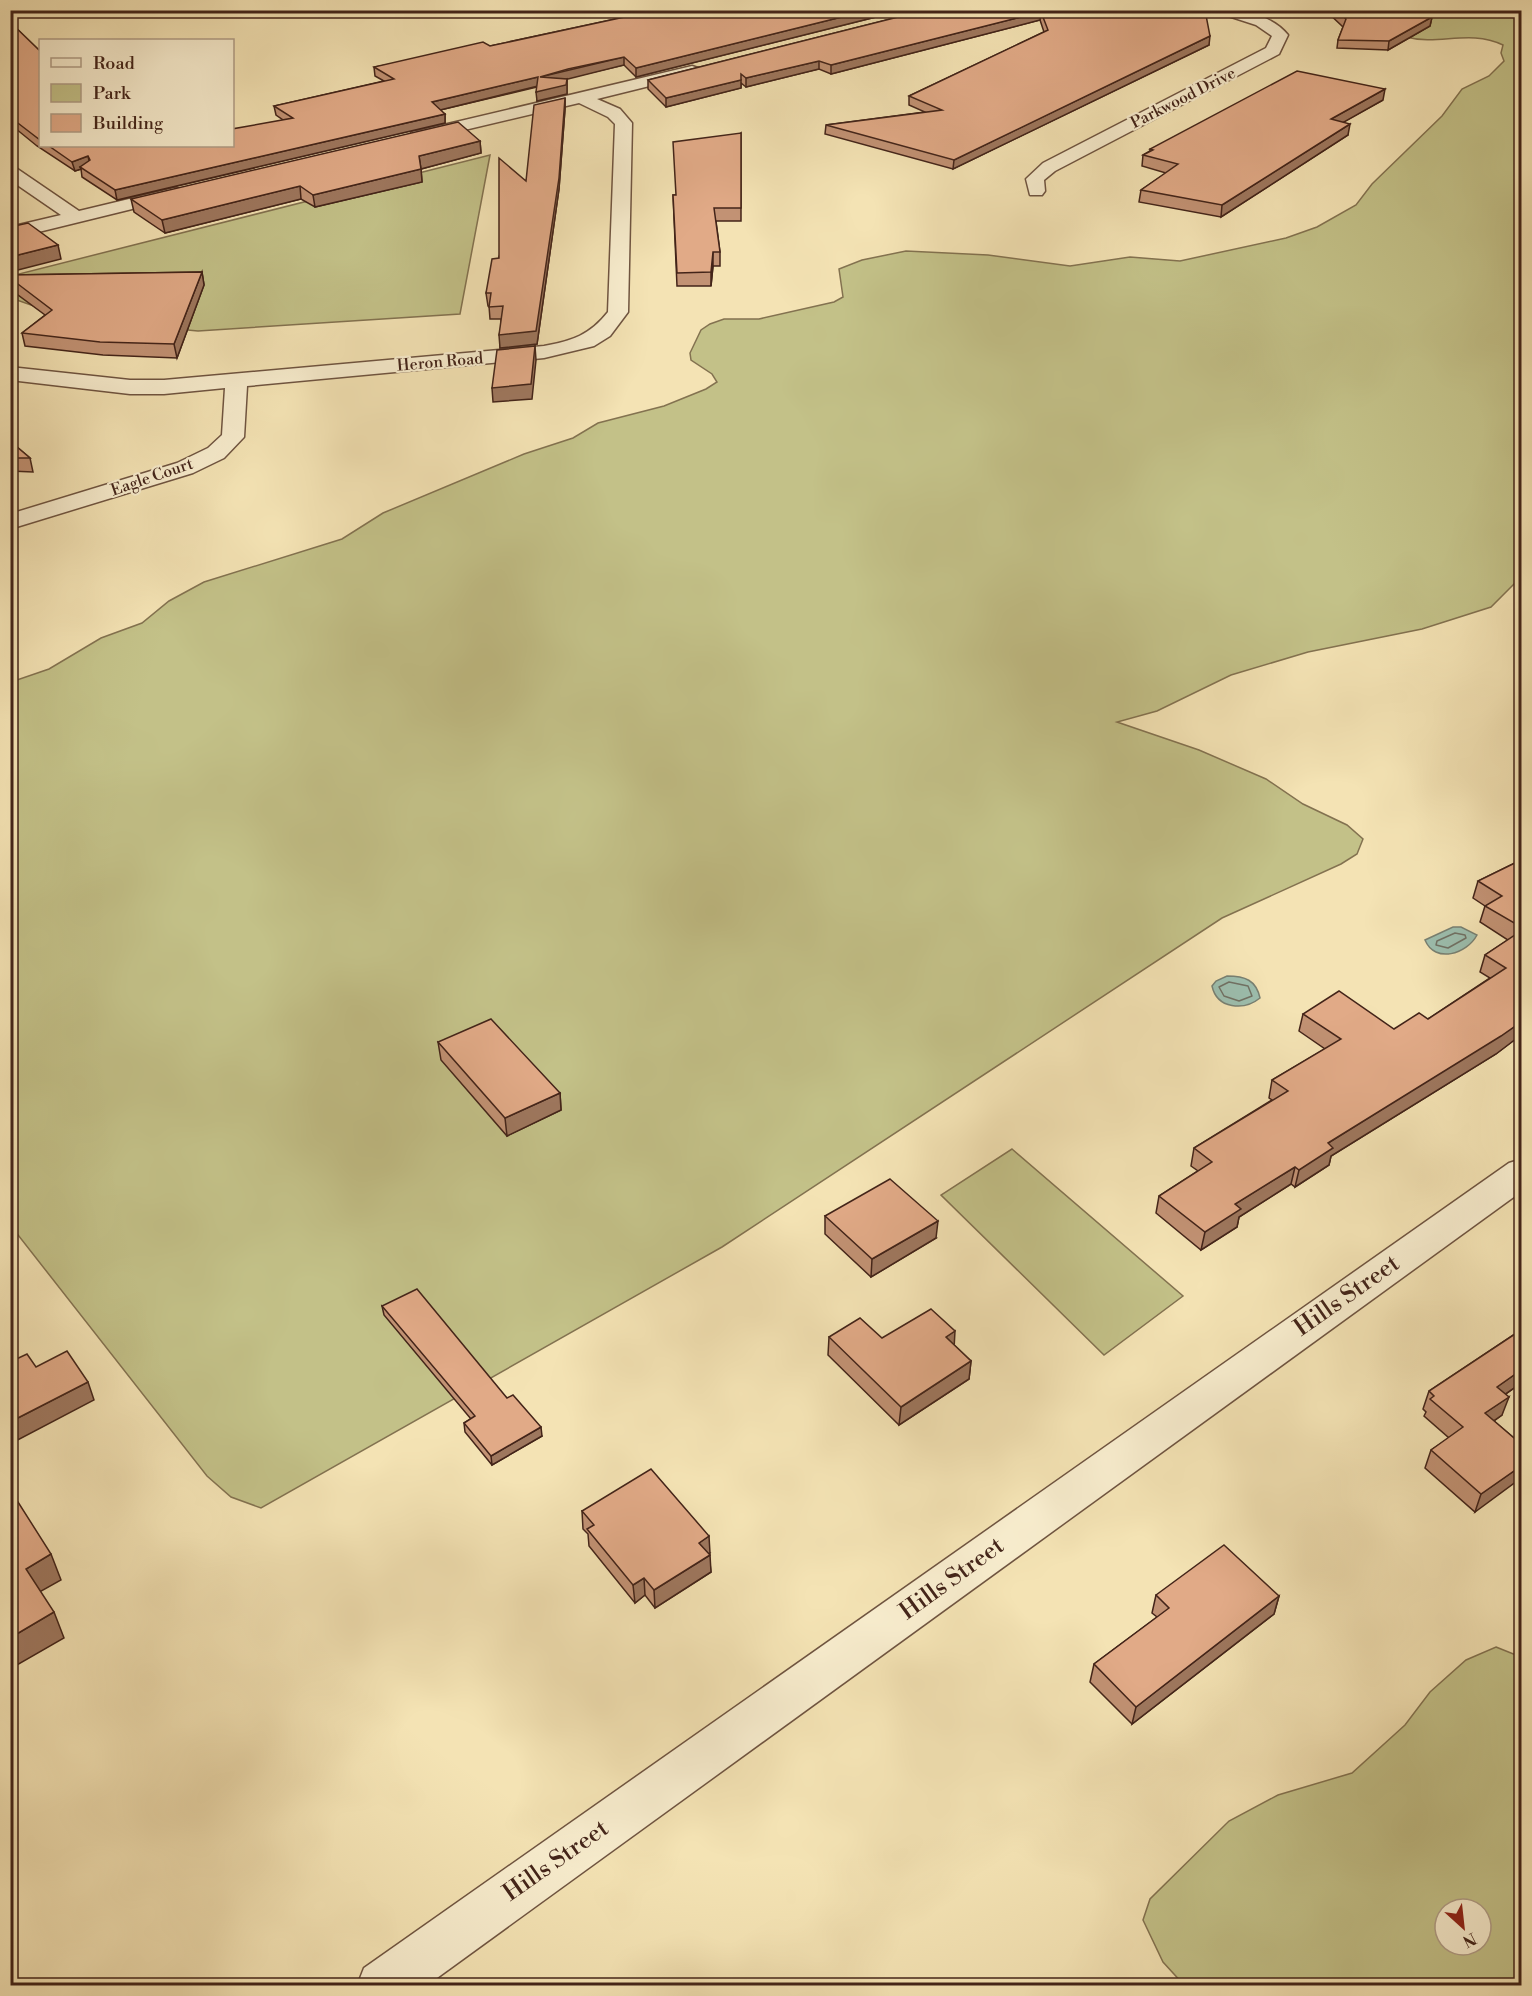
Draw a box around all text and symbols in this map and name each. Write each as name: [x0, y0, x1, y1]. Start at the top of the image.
legend: [39, 39, 234, 147]
text: Road: [93, 52, 136, 75]
street label: Parkwood Drive: [1127, 63, 1239, 133]
text: Park: [93, 82, 132, 105]
text: Building: [92, 112, 164, 135]
street label: Heron Road: [396, 348, 484, 376]
street label: Eagle Court: [108, 453, 196, 500]
street label: Hills Street: [1288, 1248, 1406, 1343]
street label: Hills Street: [894, 1531, 1011, 1627]
street label: Hills Street: [497, 1813, 615, 1908]
north arrow: [1433, 1897, 1493, 1957]
text: N: [1459, 1928, 1480, 1951]

